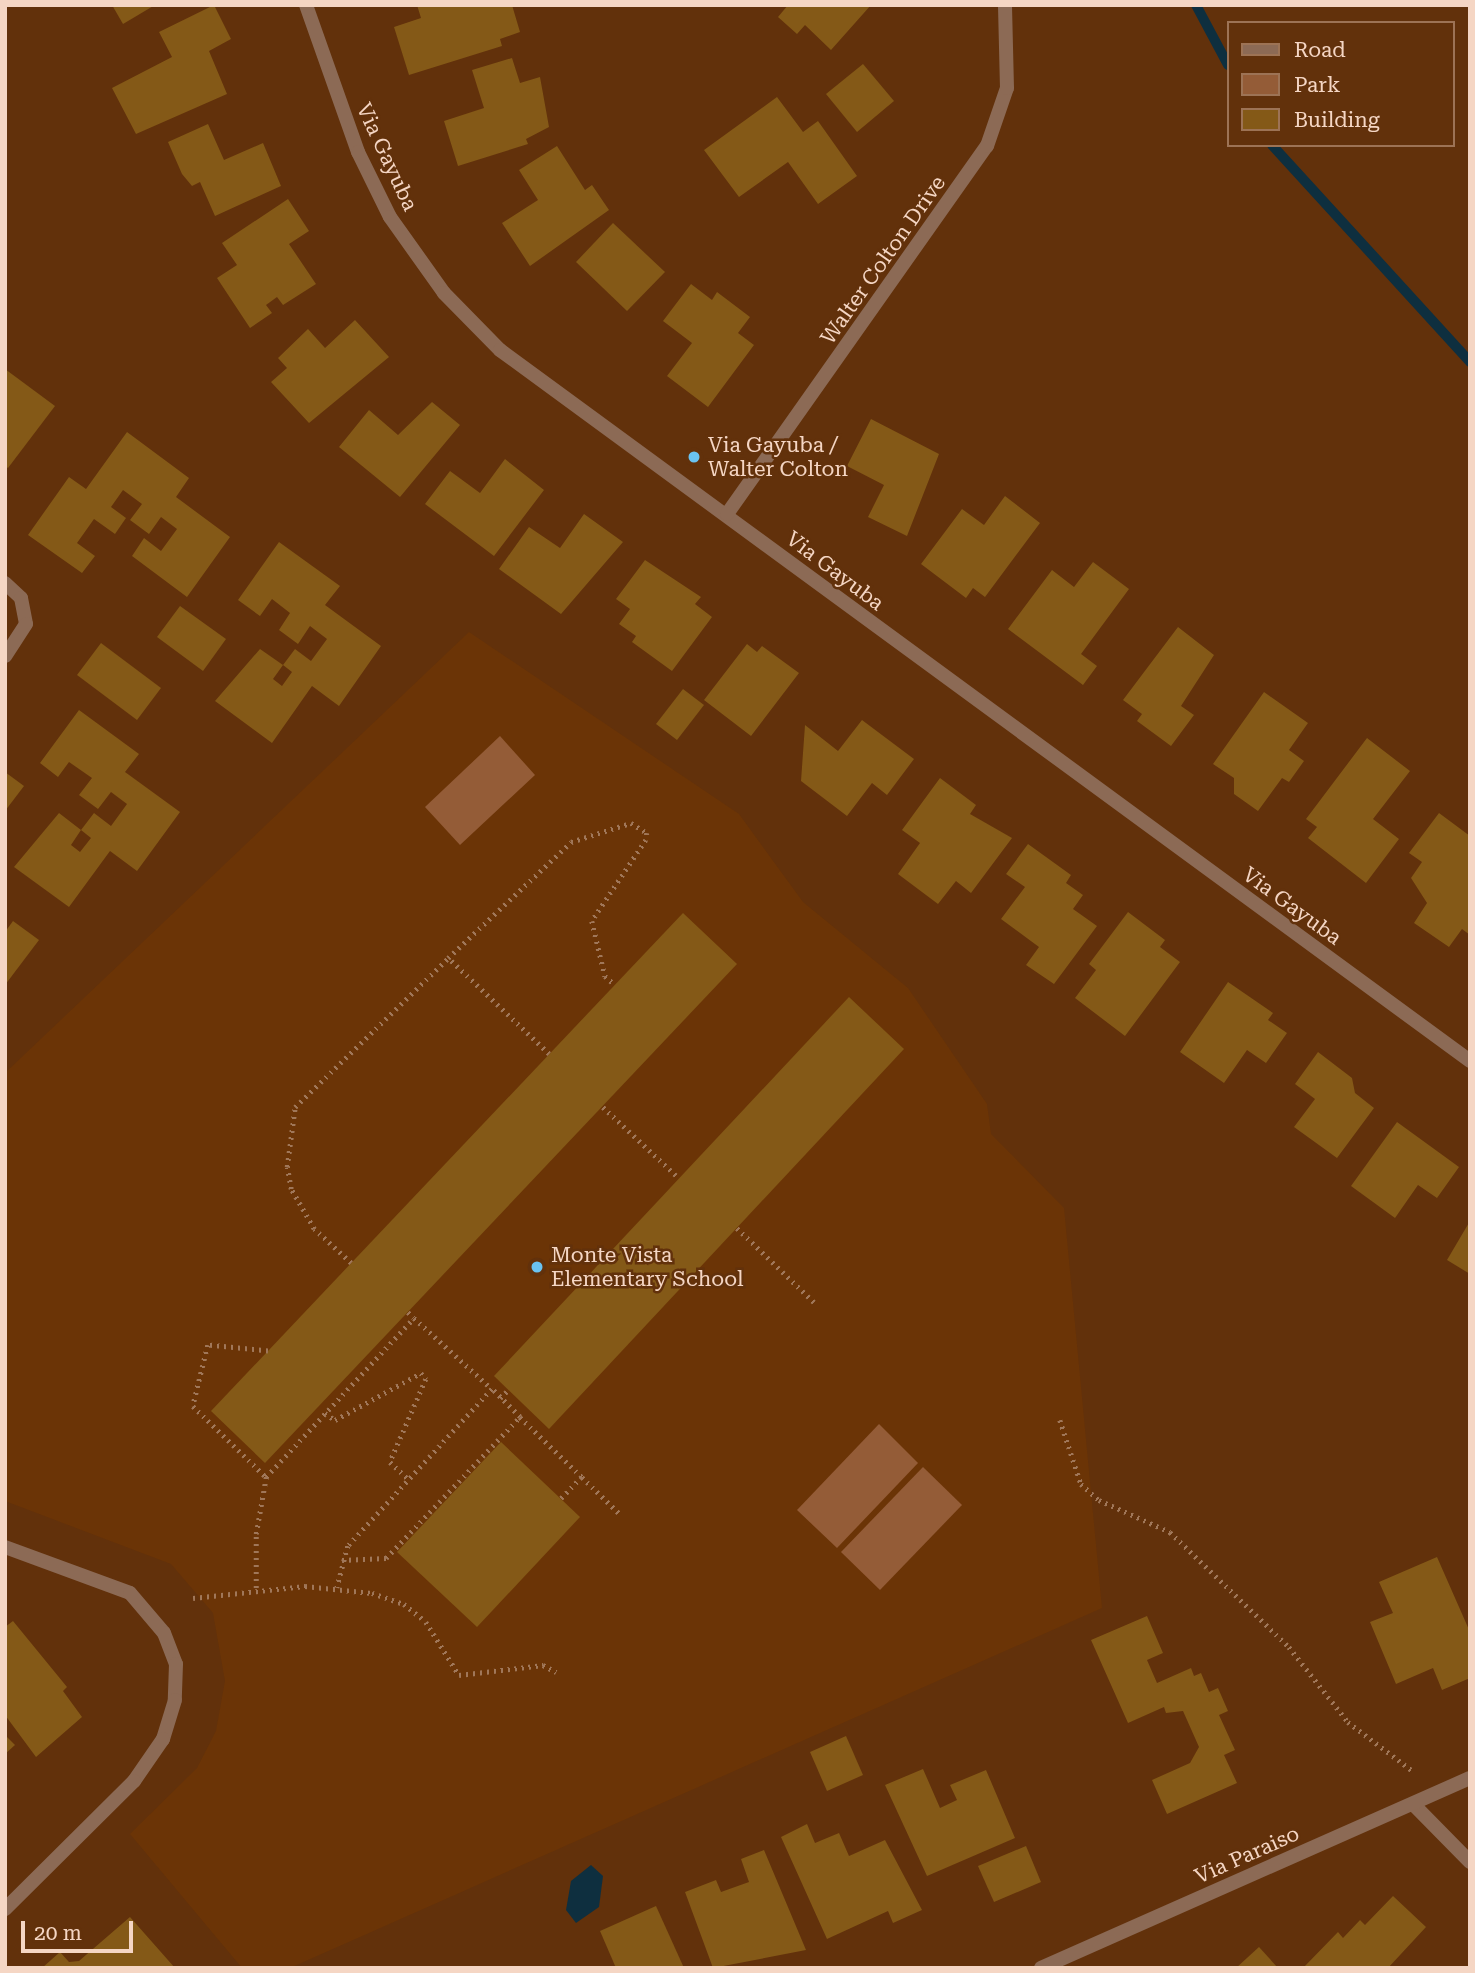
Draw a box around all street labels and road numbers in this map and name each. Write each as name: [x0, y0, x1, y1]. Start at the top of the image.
street label: Via Gayuba: [351, 99, 423, 215]
street label: Walter Colton Drive: [815, 171, 951, 349]
street label: Via Gayuba: [781, 526, 889, 616]
street label: Via Gayuba: [1238, 862, 1346, 950]
street label: Via Paraiso: [1191, 1821, 1303, 1889]

